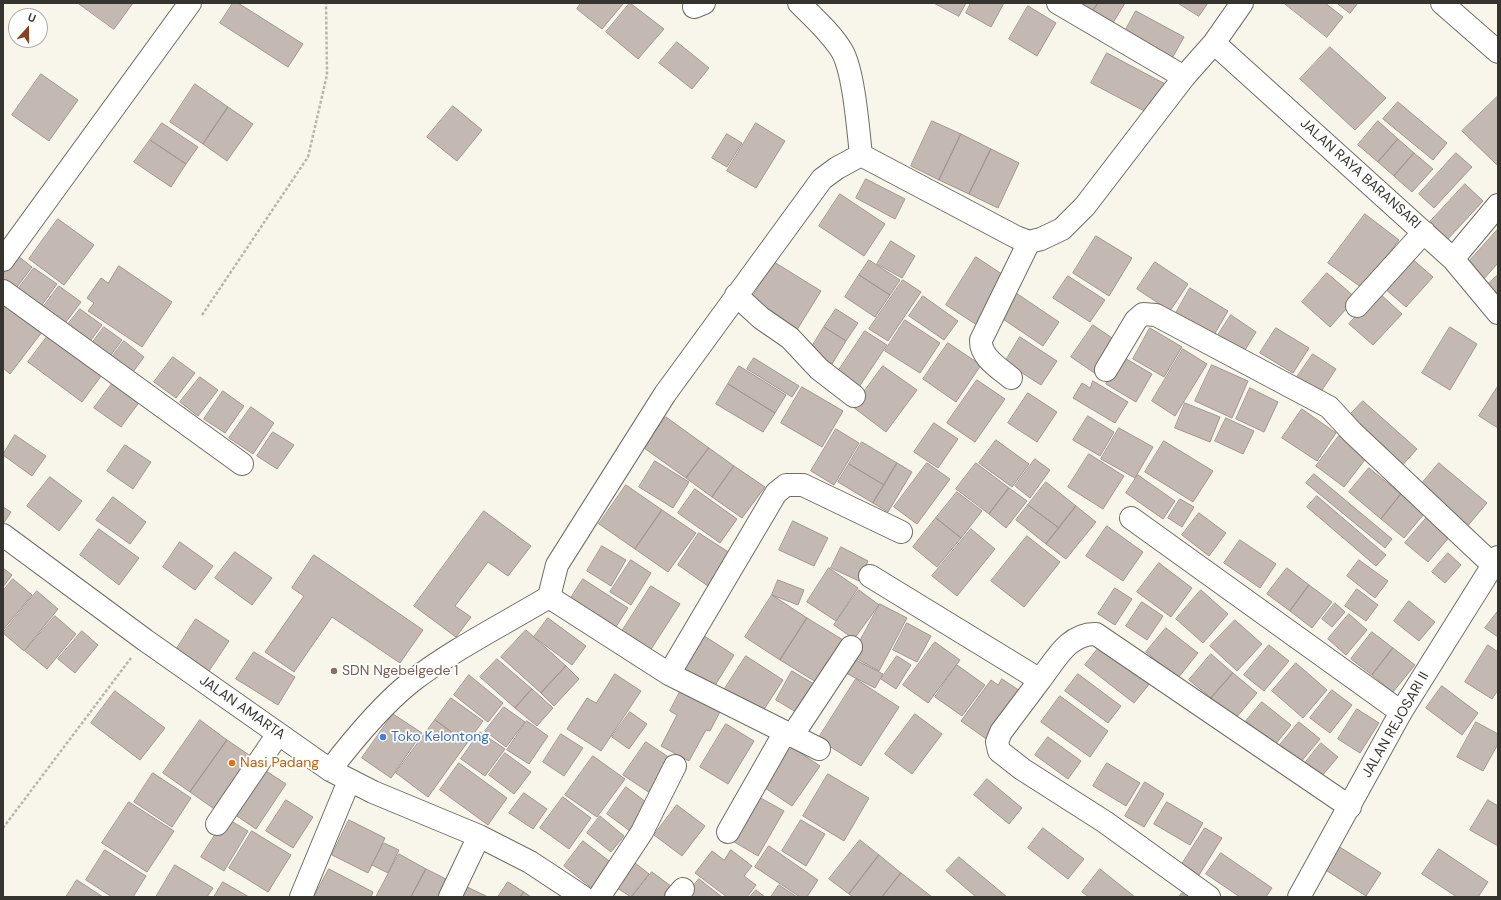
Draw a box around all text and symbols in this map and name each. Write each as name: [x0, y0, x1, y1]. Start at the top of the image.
north arrow: [8, 8, 48, 48]
text: U: [26, 10, 38, 26]
street label: JALAN RAYA BARANSARI: [1296, 115, 1424, 233]
place label: SDN Ngebelgede 1: [342, 663, 458, 679]
marker: SDN Ngebelgede 1: [329, 666, 339, 676]
street label: JALAN REJOSARI II: [1359, 669, 1433, 781]
street label: JALAN AMARTA: [196, 672, 288, 744]
place label: Toko Kelontong: [391, 729, 489, 745]
marker: Toko Kelontong: [378, 732, 388, 742]
place label: Nasi Padang: [240, 755, 319, 771]
marker: Nasi Padang: [227, 758, 237, 768]

